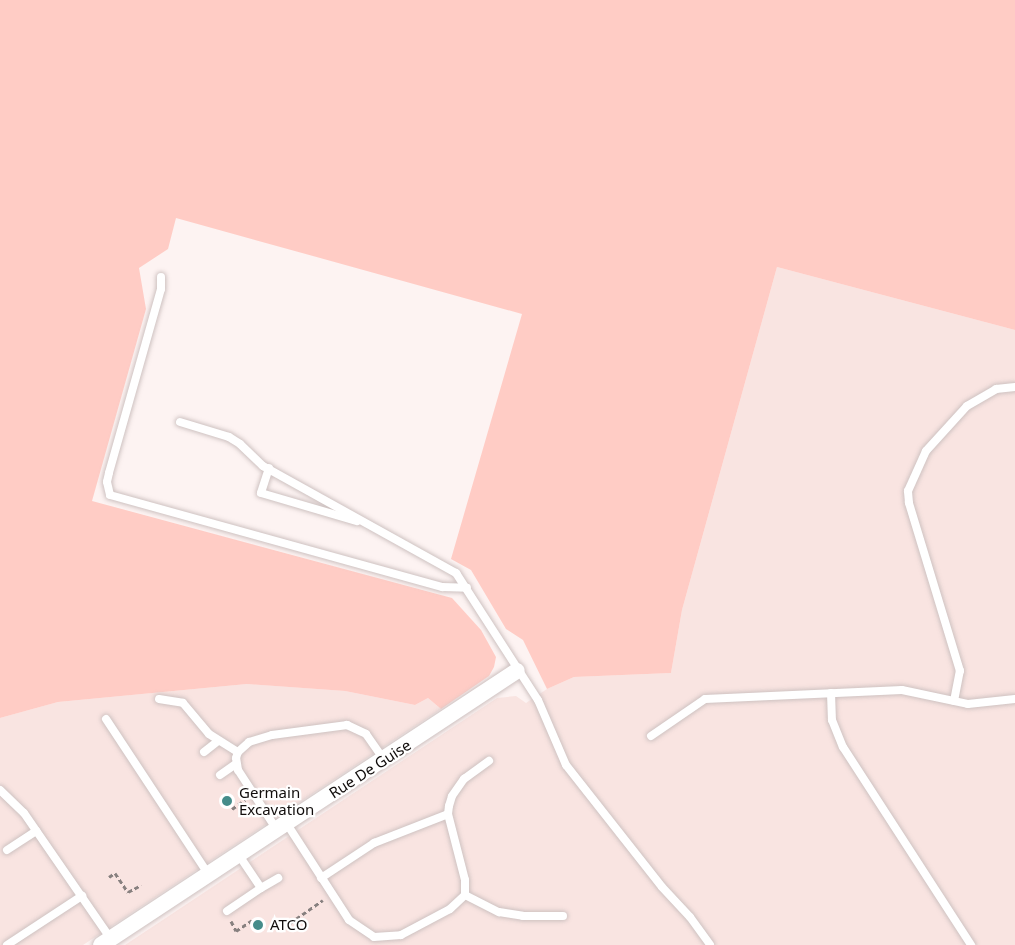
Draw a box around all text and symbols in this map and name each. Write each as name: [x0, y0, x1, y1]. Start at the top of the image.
street label: Rue De Guise: [326, 736, 414, 802]
place label: Germain Excavation: [239, 783, 314, 818]
marker: Germain Excavation: [220, 794, 234, 808]
place label: ATCO: [270, 916, 307, 934]
marker: ATCO: [251, 918, 265, 932]

